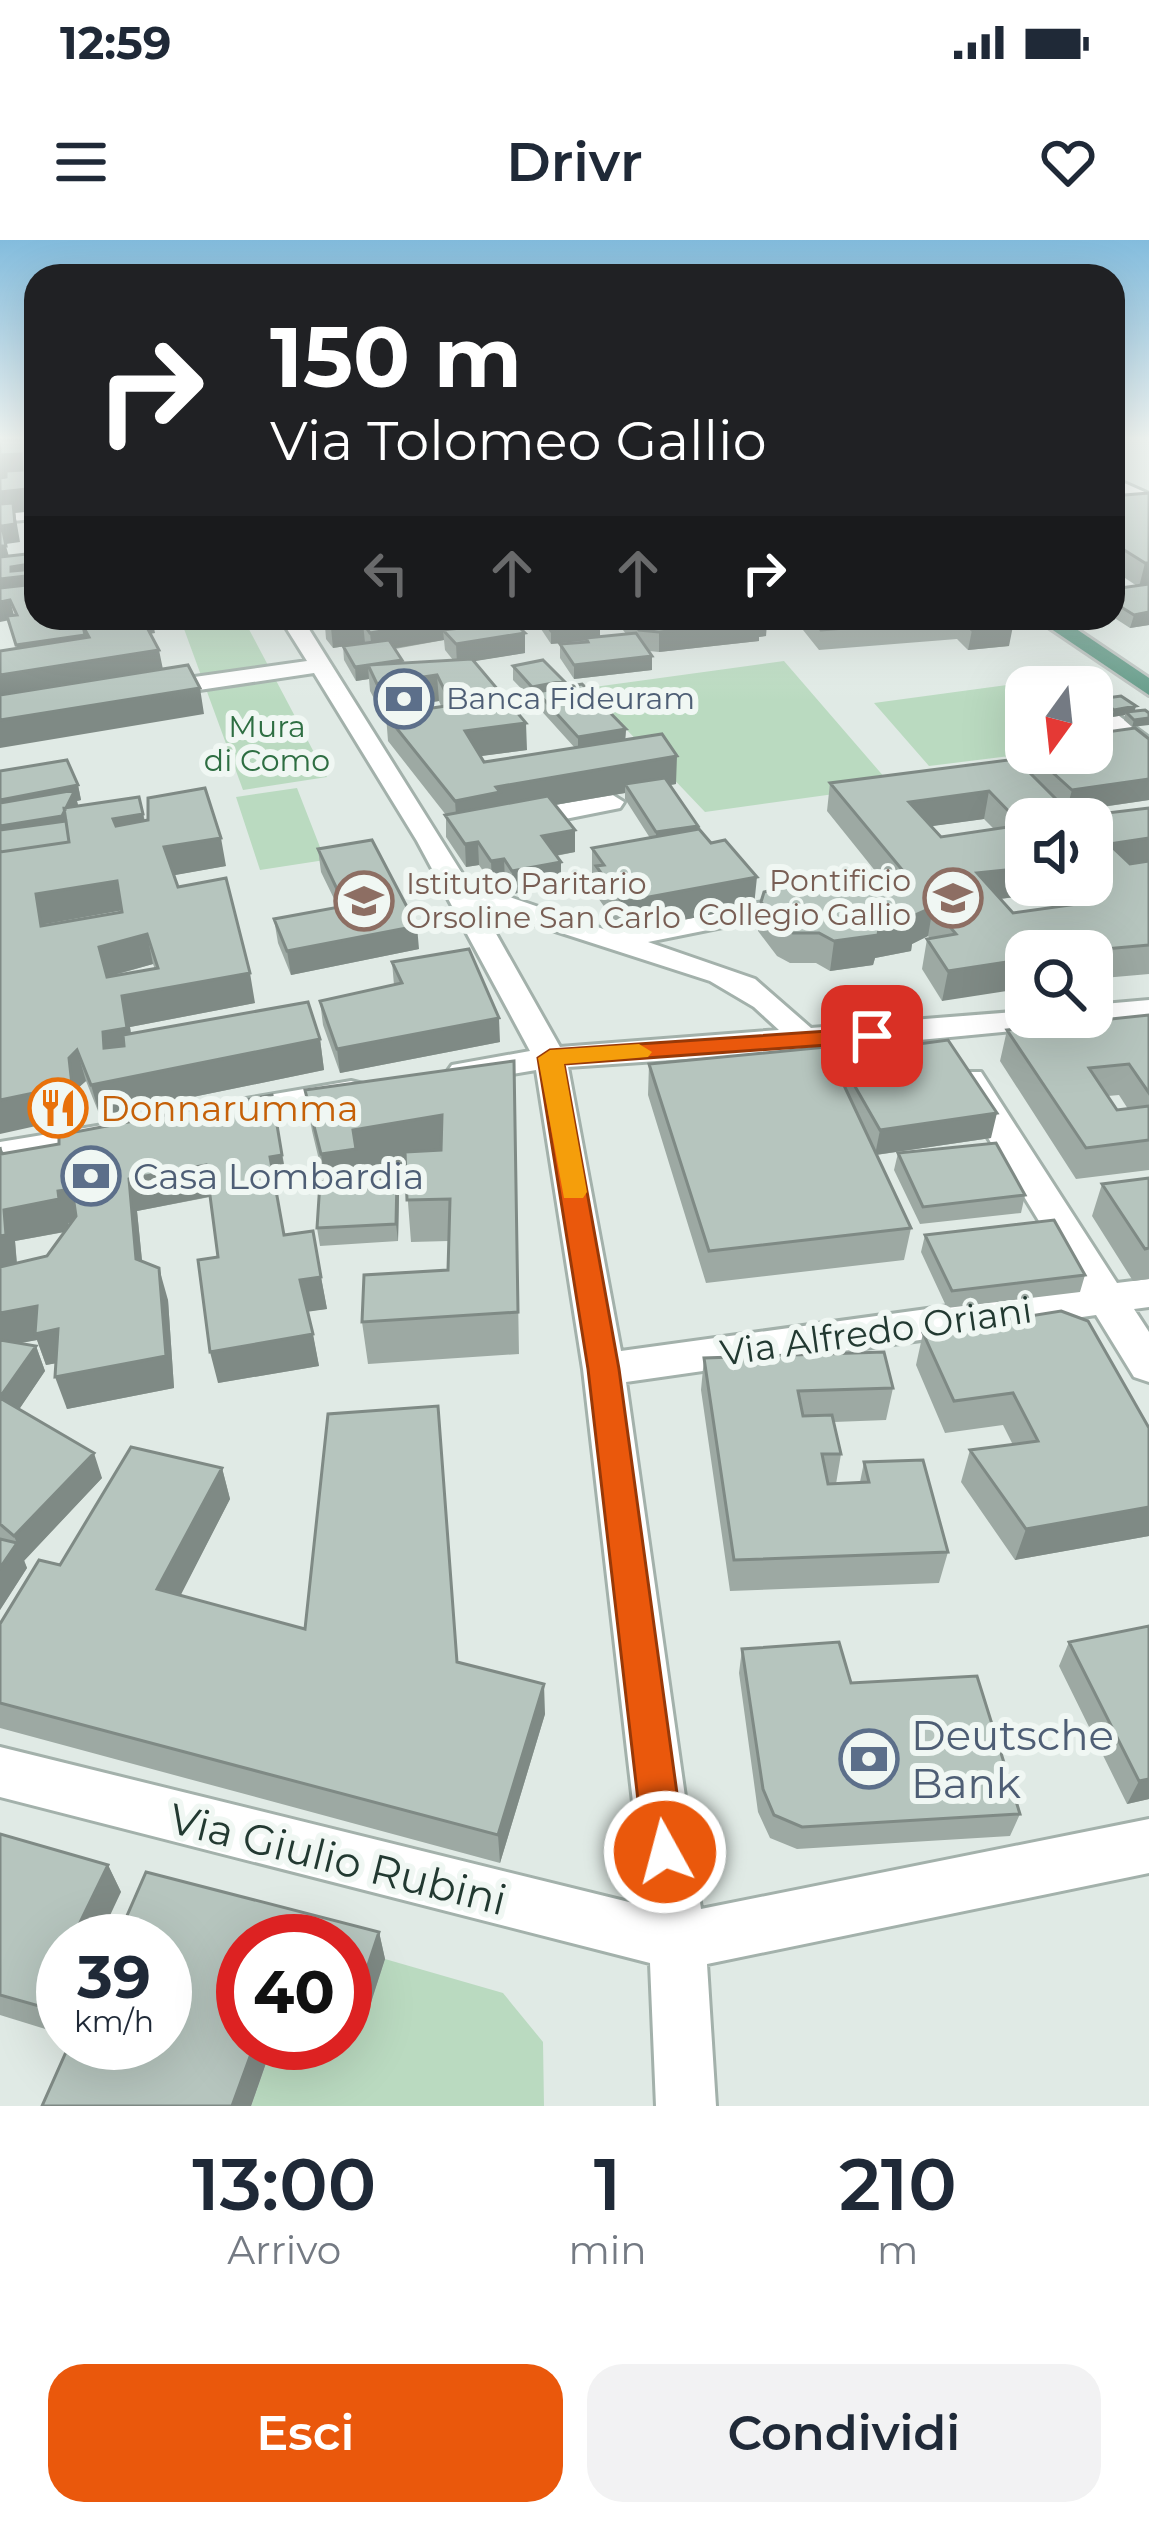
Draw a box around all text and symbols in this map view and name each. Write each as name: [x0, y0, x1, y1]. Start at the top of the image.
text: 12:59: [60, 15, 171, 70]
icon: menu: [48, 129, 114, 195]
text: Drivr: [506, 129, 643, 195]
icon: heart: [1035, 129, 1101, 195]
text: 150 m: [270, 306, 522, 408]
icon: right: [72, 312, 228, 468]
text: Via Tolomeo Gallio: [270, 408, 767, 474]
icon: left: [353, 540, 419, 606]
icon: ahead: [479, 540, 545, 606]
icon: ahead: [605, 540, 671, 606]
icon: right: [731, 540, 797, 606]
north arrow: [1005, 666, 1113, 774]
map controls: [1005, 666, 1113, 1038]
bank icon: Banca Fideuram: [373, 668, 435, 730]
place label: Banca Fideuram: [446, 680, 695, 717]
park label: Mura di Como: [204, 708, 330, 779]
button: sound: [1005, 798, 1113, 906]
place label: Pontificio Collegio Gallio: [698, 862, 911, 933]
place label: Istituto Paritario Orsoline San Carlo: [406, 865, 681, 936]
school or university icon: Pontificio Collegio Gallio: [922, 867, 984, 929]
school or university icon: Istituto Paritario Orsoline San Carlo: [333, 870, 395, 932]
button: search: [1005, 930, 1113, 1038]
pin: [821, 985, 923, 1087]
icon: arrive: [839, 1003, 905, 1069]
restaurant icon: Donnarumma: [27, 1077, 89, 1139]
place label: Donnarumma: [100, 1086, 358, 1130]
bank icon: Casa Lombardia: [60, 1145, 122, 1207]
place label: Casa Lombardia: [133, 1154, 424, 1198]
street label: Via Alfredo Oriani: [717, 1287, 1035, 1375]
place label: Deutsche Bank: [911, 1709, 1114, 1809]
bank icon: Deutsche Bank: [838, 1728, 900, 1790]
position arrow: [602, 1789, 728, 1915]
street label: Via Giulio Rubini: [164, 1792, 512, 1926]
speed limit sign: 40: [216, 1914, 372, 2070]
text: 39: [77, 1940, 151, 2013]
text: km/h: [74, 2003, 154, 2040]
text: 13:00: [192, 2140, 376, 2228]
text: 1: [594, 2140, 621, 2228]
text: 210: [839, 2140, 957, 2228]
text: Arrivo: [227, 2226, 341, 2274]
text: min: [568, 2226, 647, 2274]
text: m: [877, 2226, 919, 2274]
button: Esci: [48, 2364, 563, 2502]
button: Condividi: [587, 2364, 1101, 2502]

